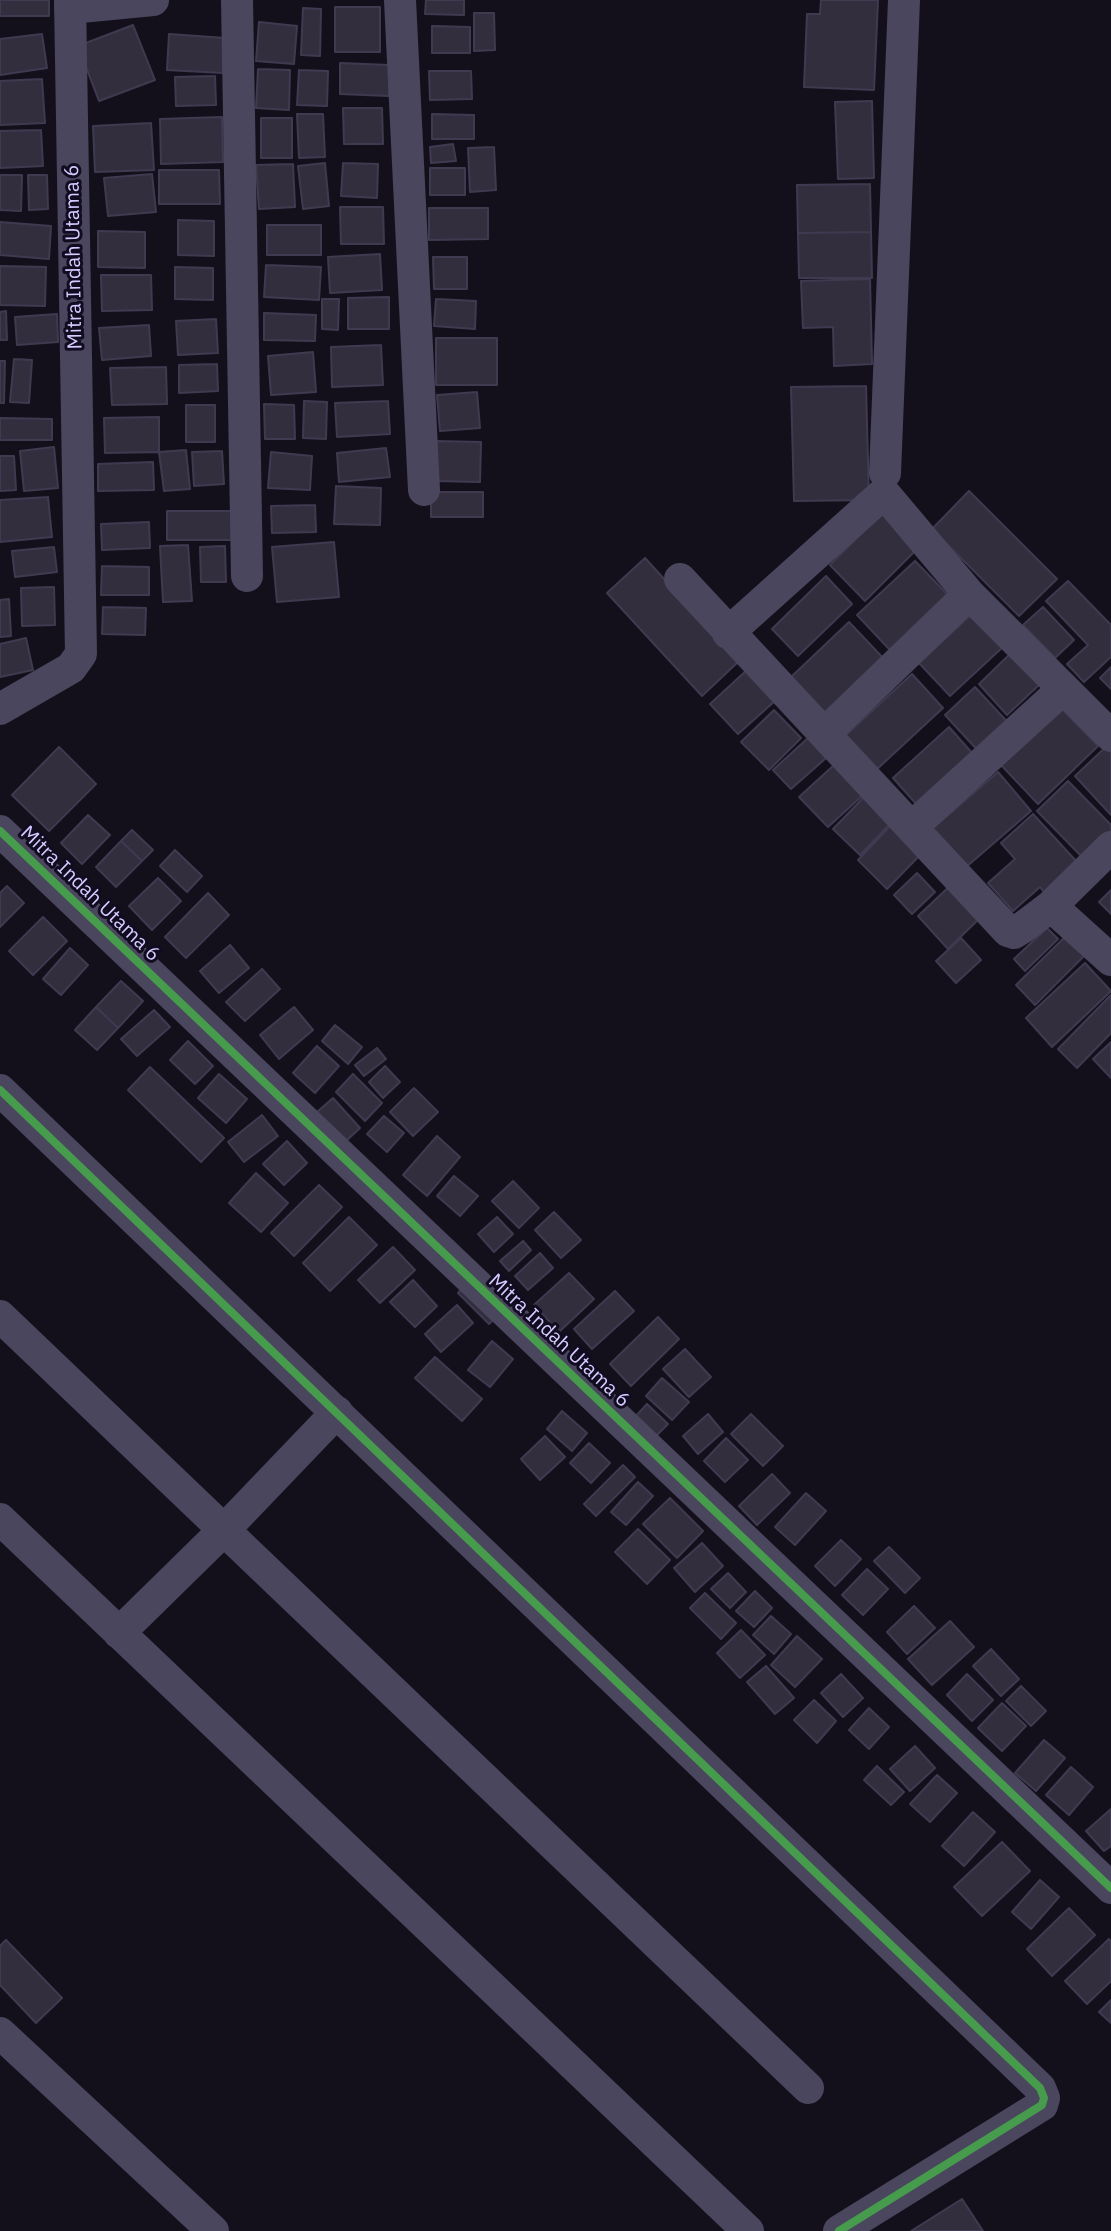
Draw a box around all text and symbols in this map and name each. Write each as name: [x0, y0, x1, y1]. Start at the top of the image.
street label: Mitra Indah Utama 6: [60, 164, 88, 350]
street label: Mitra Indah Utama 6: [15, 821, 165, 967]
street label: Mitra Indah Utama 6: [483, 1269, 635, 1413]

